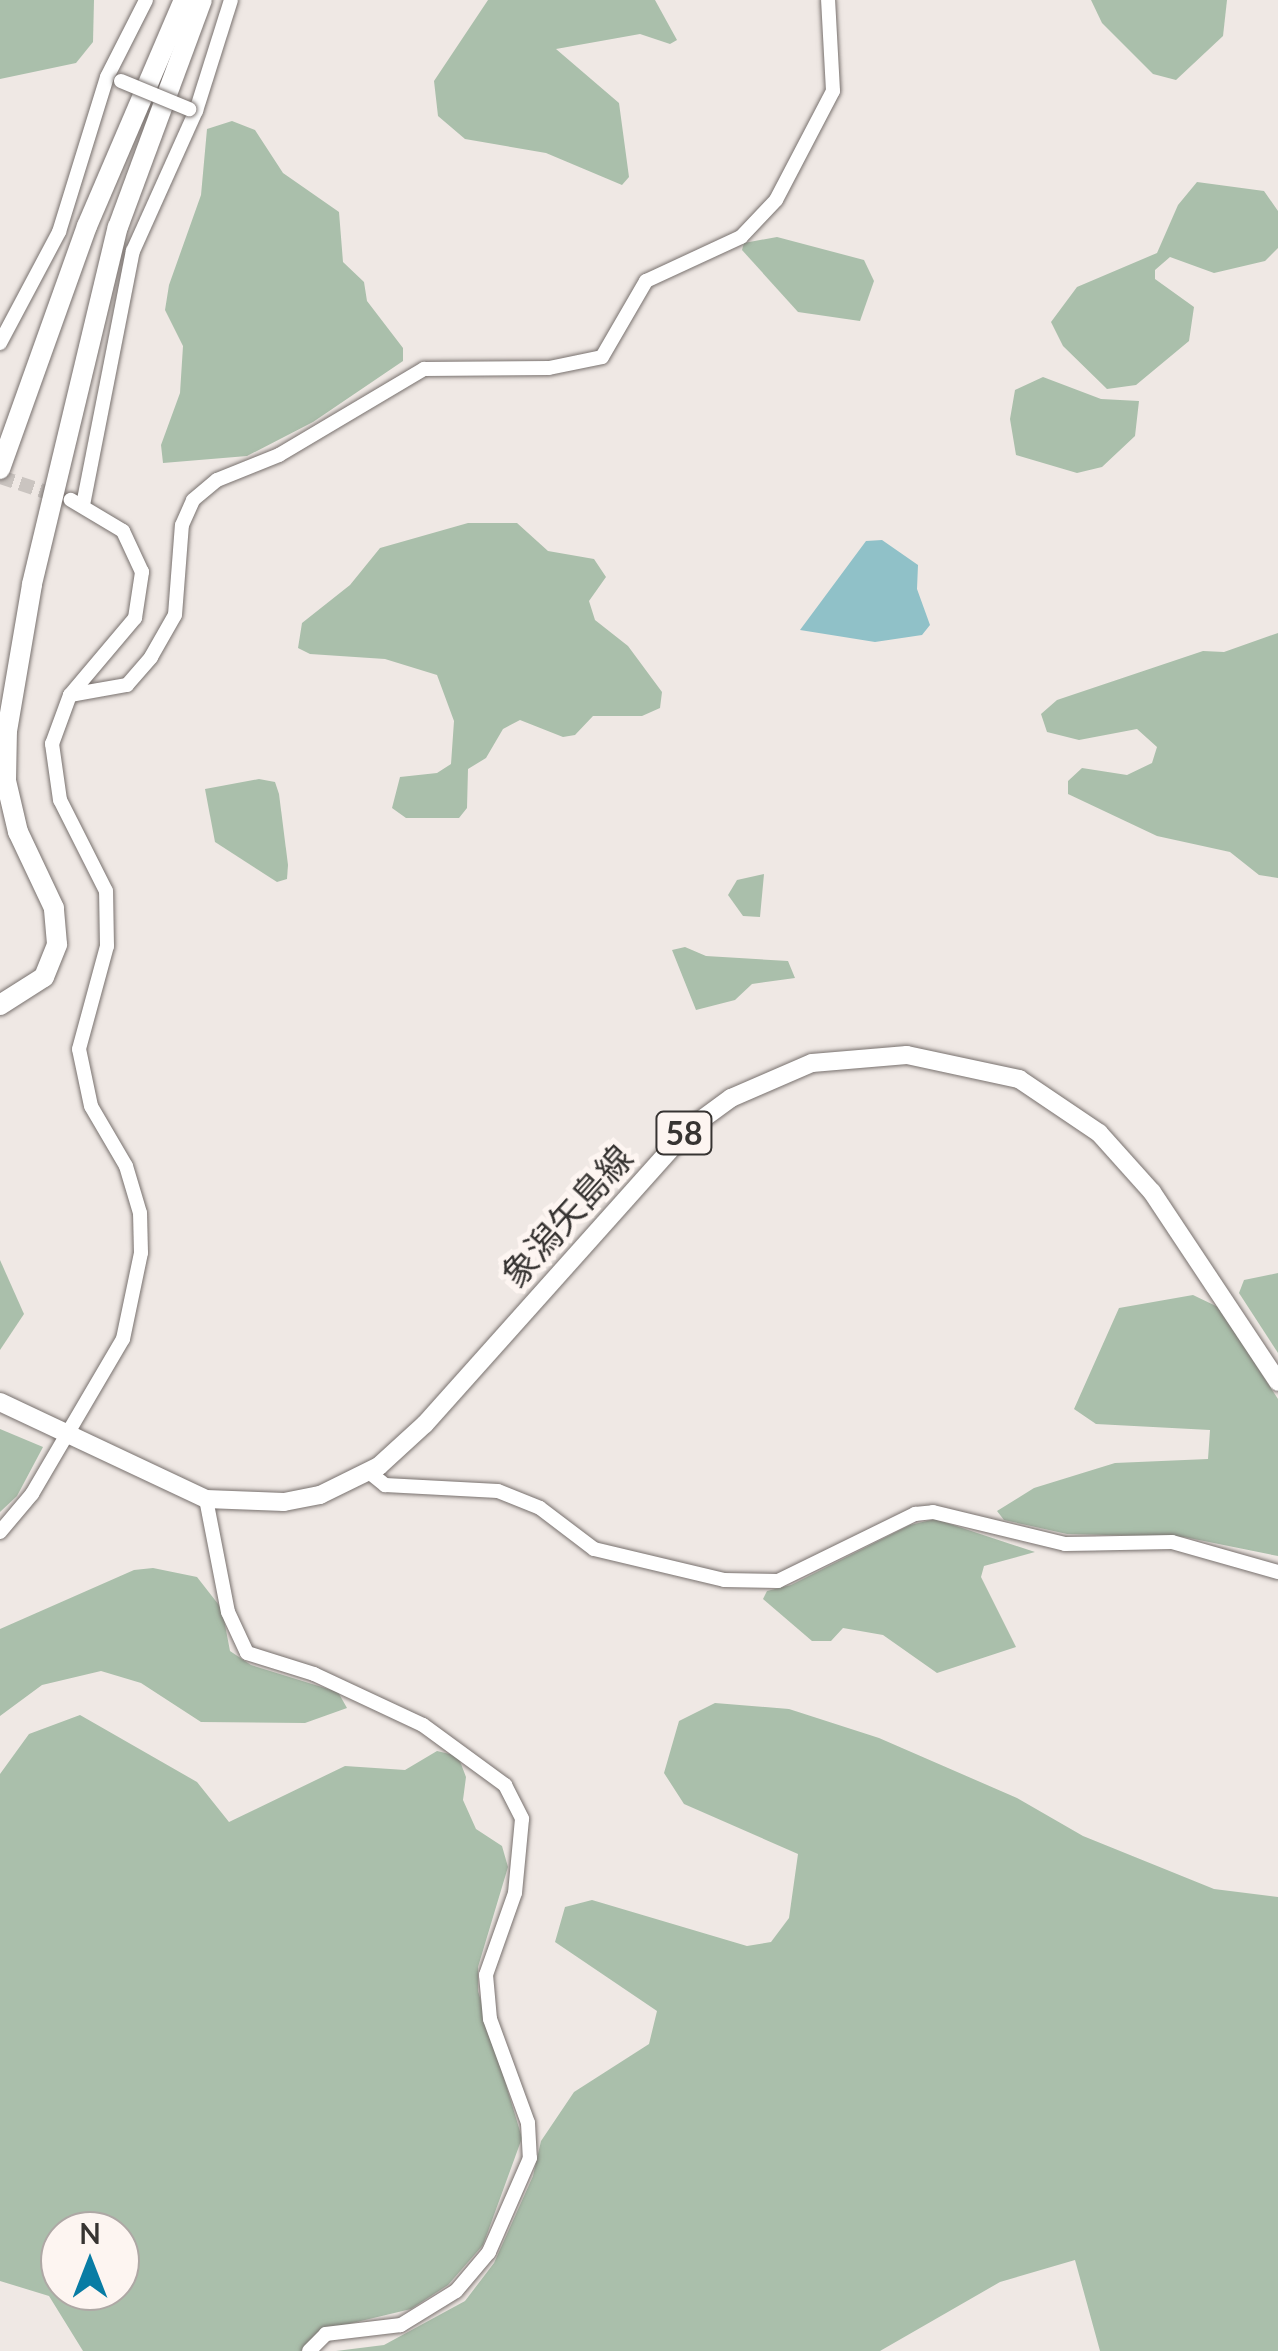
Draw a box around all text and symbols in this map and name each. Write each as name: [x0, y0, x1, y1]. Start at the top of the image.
road number: 58: [654, 1106, 714, 1160]
street label: 象潟矢島線: [492, 1136, 640, 1294]
north arrow: [40, 2211, 140, 2311]
text: N: [79, 2216, 101, 2250]

